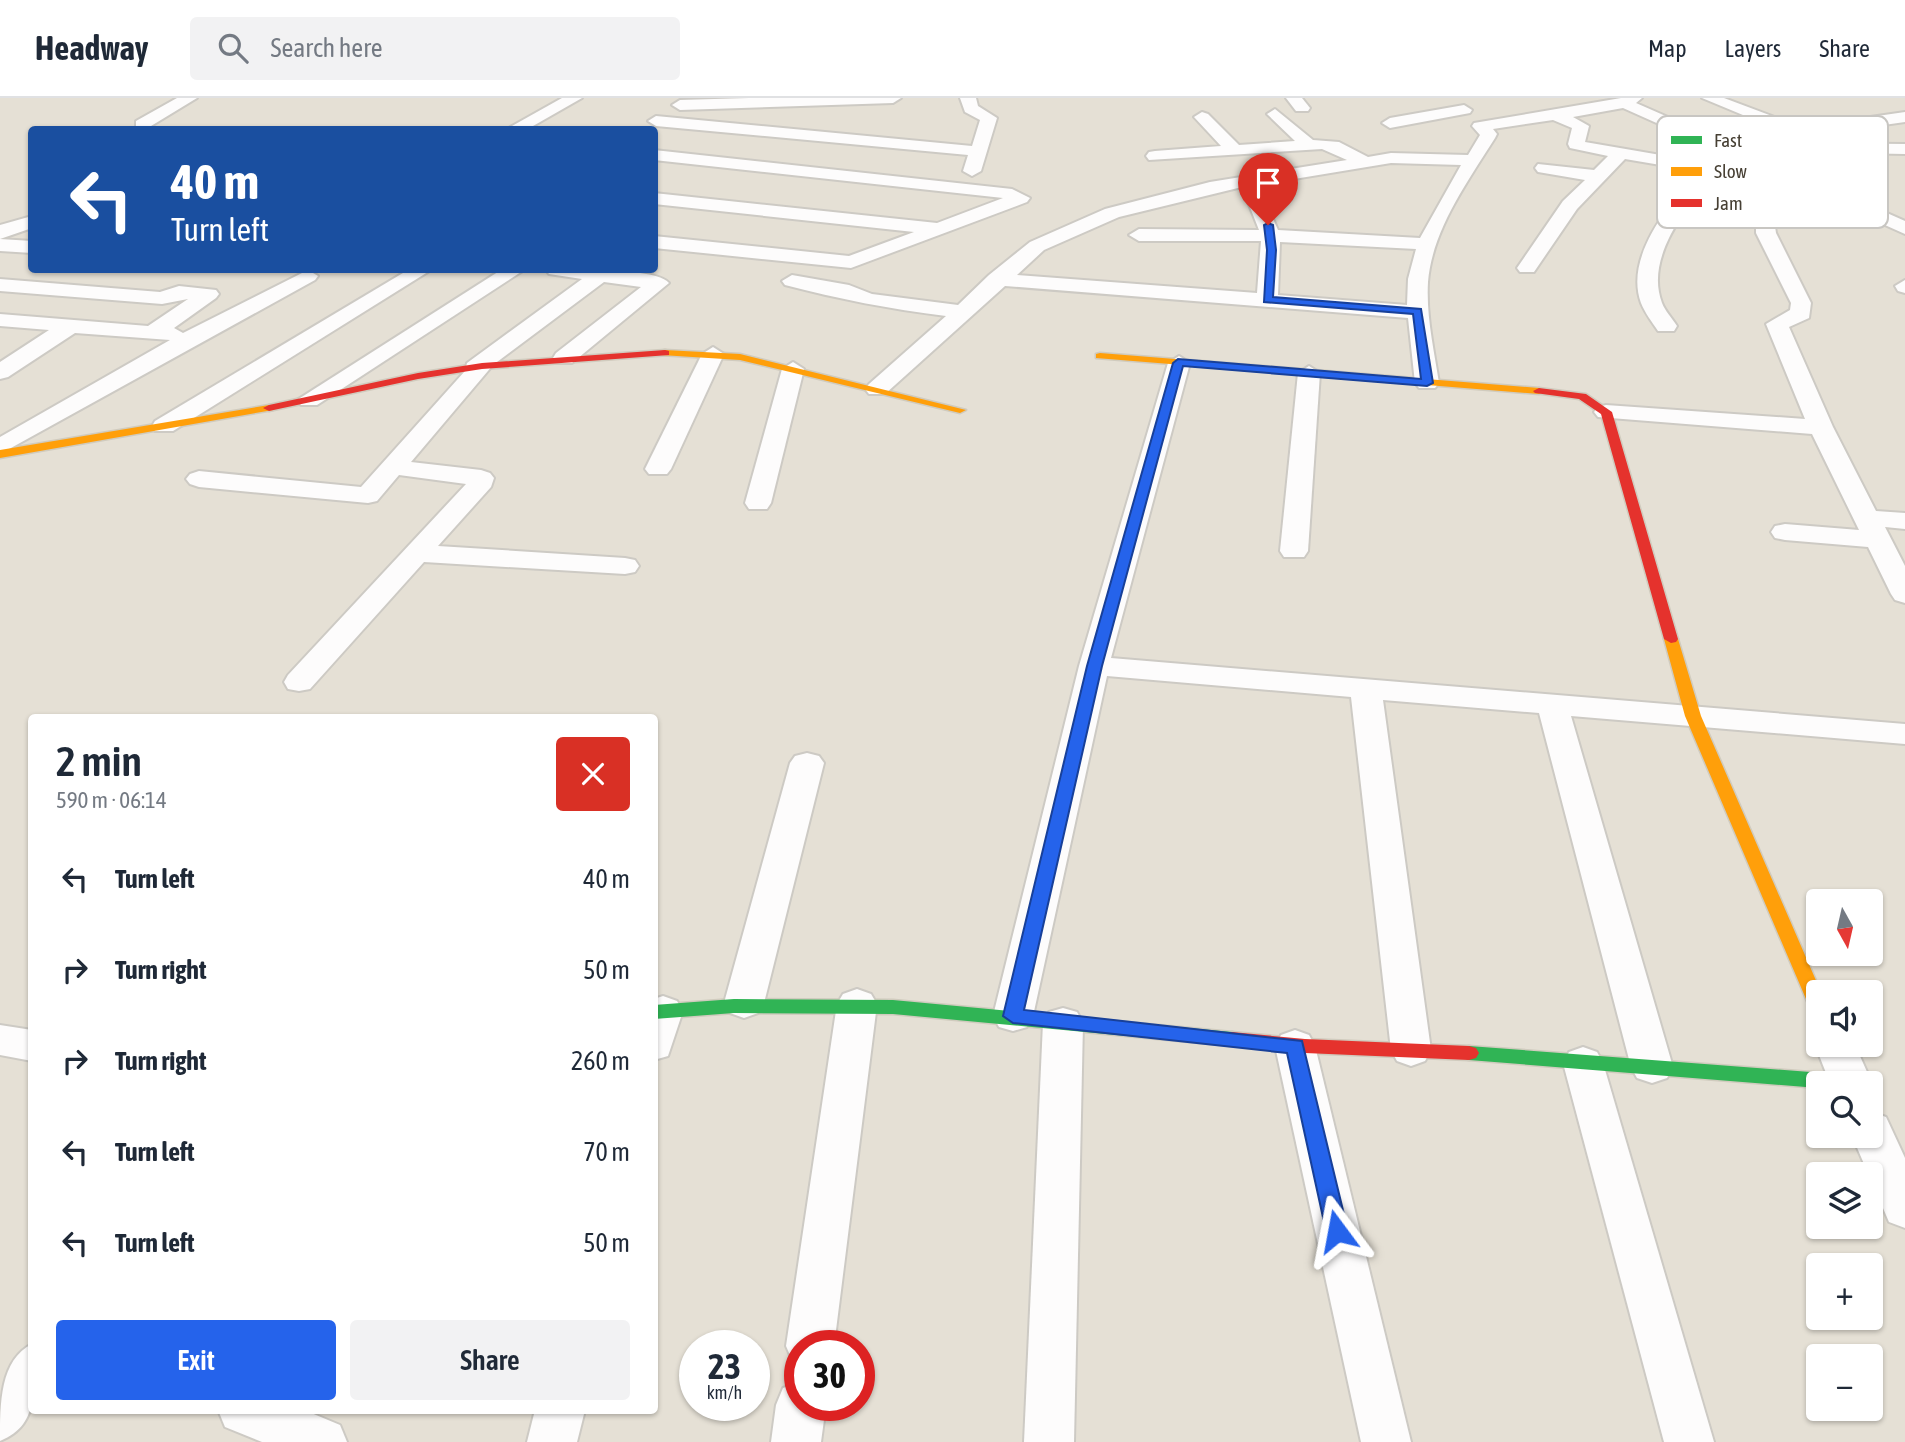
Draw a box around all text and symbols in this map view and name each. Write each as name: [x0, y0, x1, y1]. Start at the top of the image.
search box: [190, 17, 680, 80]
text: Headway: [35, 29, 148, 67]
icon: search: [214, 29, 252, 67]
text: Search here: [270, 33, 383, 63]
text: Map: [1648, 35, 1687, 62]
text: Layers: [1725, 35, 1781, 62]
text: Share: [1819, 35, 1870, 62]
legend: [1657, 116, 1888, 228]
text: Fast: [1714, 129, 1742, 151]
text: 40 m: [171, 153, 259, 209]
pin: [1238, 153, 1298, 225]
icon: left: [56, 154, 147, 245]
text: Slow: [1714, 160, 1748, 182]
icon: arrive: [1249, 164, 1287, 202]
text: Jam: [1714, 192, 1743, 214]
text: Turn left: [171, 211, 269, 248]
text: 2 min: [56, 737, 142, 785]
button: close: [556, 737, 630, 811]
text: 590 m · 06:14: [56, 787, 167, 813]
icon: left: [56, 860, 94, 898]
text: Turn left: [115, 864, 195, 894]
text: 40 m: [583, 864, 630, 894]
north arrow: [1806, 889, 1883, 966]
map controls: [1806, 889, 1883, 1421]
icon: right: [56, 951, 94, 989]
text: Turn right: [115, 955, 206, 985]
text: 50 m: [583, 955, 630, 985]
button: sound: [1806, 980, 1883, 1057]
icon: right: [56, 1042, 94, 1080]
text: Turn right: [115, 1046, 206, 1076]
text: 260 m: [571, 1046, 630, 1076]
button: search: [1806, 1071, 1883, 1148]
icon: left: [56, 1133, 94, 1171]
text: Turn left: [115, 1137, 195, 1167]
text: 70 m: [583, 1137, 630, 1167]
button: layers: [1806, 1162, 1883, 1239]
position arrow: [1300, 1194, 1374, 1268]
icon: left: [56, 1224, 94, 1262]
text: Turn left: [115, 1228, 195, 1258]
text: 50 m: [583, 1228, 630, 1258]
button: +: [1806, 1253, 1883, 1330]
button: Exit: [56, 1320, 336, 1400]
button: Share: [350, 1320, 630, 1400]
speed limit sign: 30: [784, 1330, 875, 1421]
button: −: [1806, 1344, 1883, 1421]
text: 23: [708, 1346, 741, 1386]
text: km/h: [707, 1382, 742, 1403]

